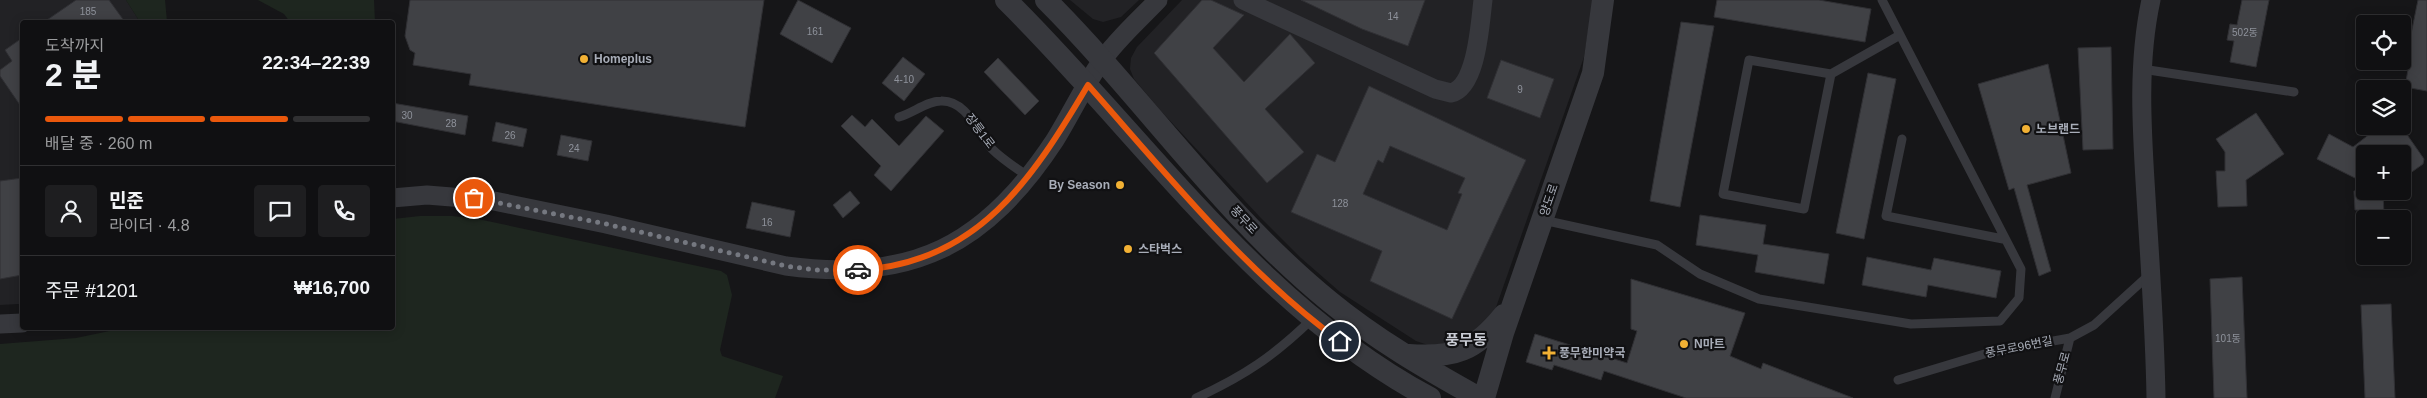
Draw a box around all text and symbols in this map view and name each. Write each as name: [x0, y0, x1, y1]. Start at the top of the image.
house number: 185: [80, 6, 97, 17]
house number: 14: [1387, 11, 1399, 22]
map controls: [2356, 15, 2411, 265]
button: locate: [2356, 15, 2411, 70]
house number: 161: [807, 26, 824, 37]
house number: 502동: [2232, 27, 2258, 38]
text: 도착까지: [45, 37, 104, 54]
text: 22:34–22:39: [262, 52, 370, 73]
place label: Homeplus: [594, 52, 652, 66]
marker: Homeplus: [578, 53, 590, 65]
text: 2 분: [45, 57, 101, 93]
house number: 4-10: [894, 74, 914, 85]
button: layers: [2356, 80, 2411, 135]
house number: 9: [1517, 84, 1523, 95]
house number: 30: [401, 110, 413, 121]
street label: 장릉1로: [962, 111, 998, 151]
house number: 28: [445, 118, 457, 129]
place label: 노브랜드: [2036, 122, 2080, 136]
marker: 노브랜드: [2020, 123, 2032, 135]
house number: 26: [504, 130, 516, 141]
text: 배달 중 · 260 m: [45, 135, 152, 152]
house number: 24: [568, 143, 580, 154]
button: +: [2356, 145, 2411, 200]
pin: [453, 177, 495, 219]
place label: By Season: [1049, 178, 1110, 192]
marker: By Season: [1114, 179, 1126, 191]
street label: 양도로: [1537, 182, 1561, 218]
icon: bag: [460, 184, 488, 212]
button: person: [45, 185, 97, 237]
button: chat: [254, 185, 306, 237]
button: phone: [318, 185, 370, 237]
text: 민준: [109, 190, 144, 211]
house number: 128: [1332, 198, 1349, 209]
street label: 풍무로: [1228, 203, 1260, 237]
button: −: [2356, 210, 2411, 265]
text: 라이더 · 4.8: [109, 217, 190, 234]
house number: 16: [761, 217, 773, 228]
place label: 스타벅스: [1138, 242, 1182, 256]
marker: 스타벅스: [1122, 243, 1134, 255]
courier: [833, 245, 883, 295]
icon: car: [844, 256, 872, 284]
text: ₩16,700: [294, 277, 370, 298]
text: 주문 #1201: [45, 280, 138, 301]
pin: [1319, 320, 1361, 362]
icon: home: [1326, 327, 1354, 355]
district label: 풍무동: [1445, 331, 1487, 348]
house number: 101동: [2215, 333, 2241, 344]
street label: 풍무로96번길: [1984, 334, 2054, 360]
place label: N마트: [1694, 337, 1725, 351]
marker: N마트: [1678, 338, 1690, 350]
place label: 풍무한미약국: [1559, 346, 1625, 360]
marker: 풍무한미약국: [1543, 347, 1555, 359]
street label: 풍무로: [2051, 350, 2073, 386]

